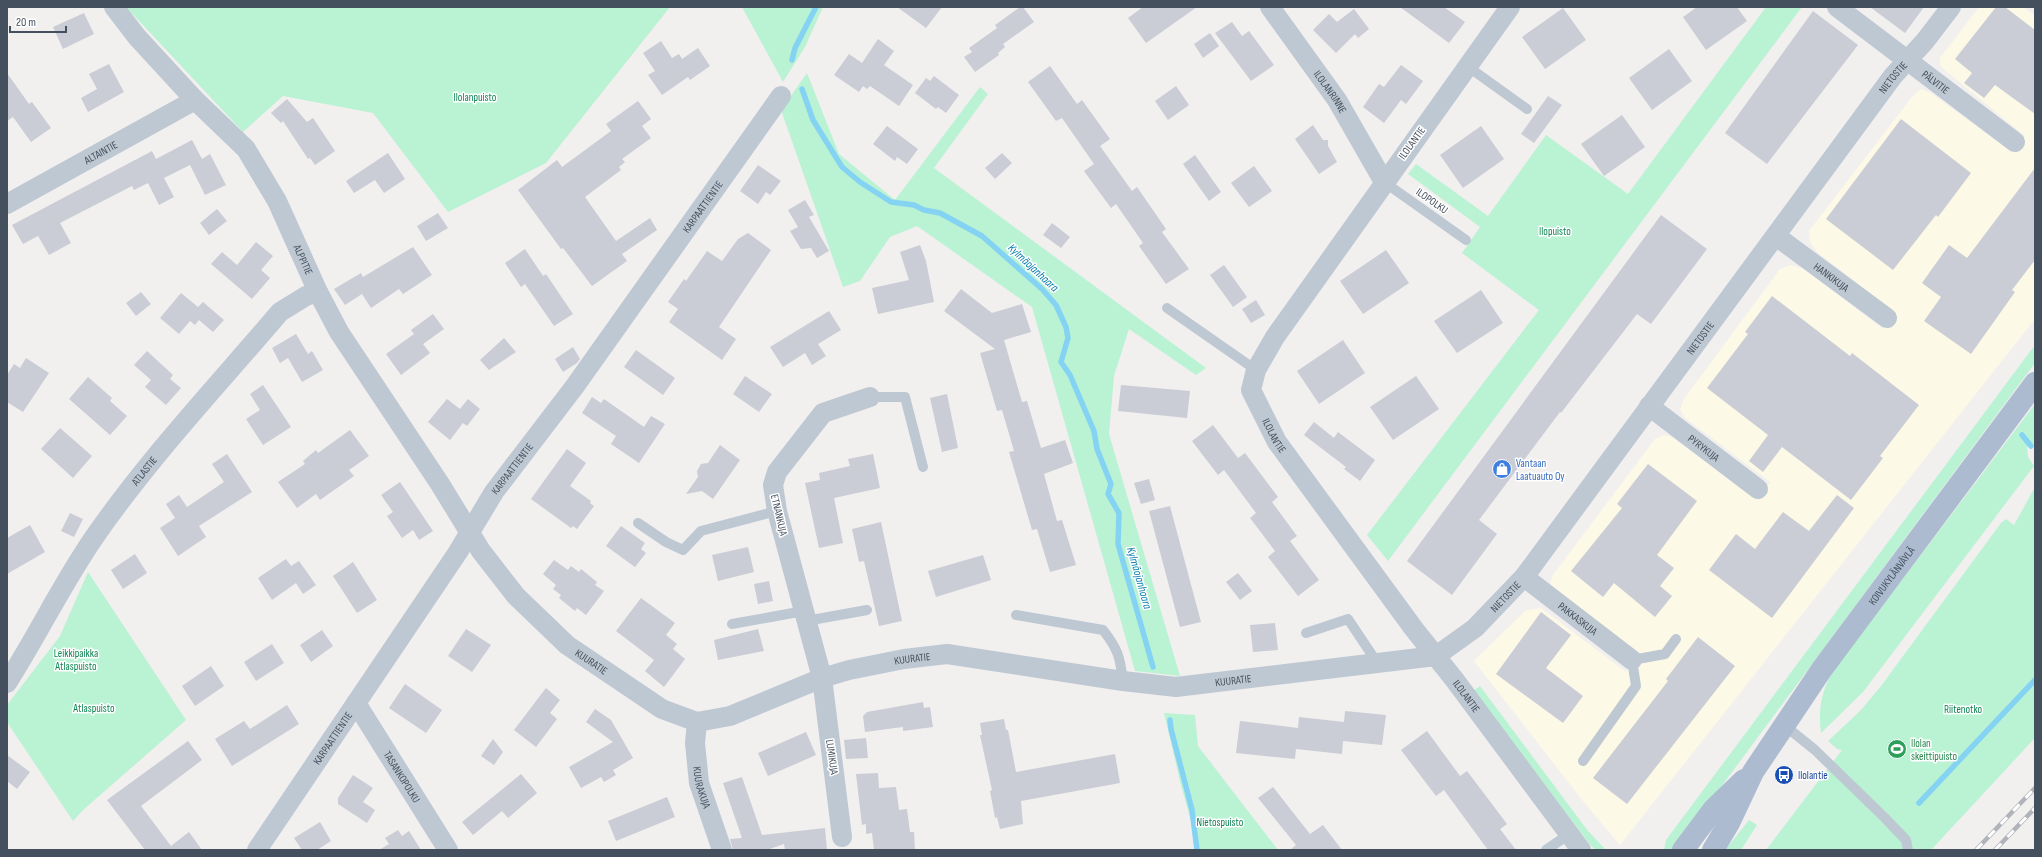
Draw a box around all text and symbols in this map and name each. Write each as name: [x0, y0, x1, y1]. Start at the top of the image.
scale bar: [10, 8, 66, 34]
text: 20 m: [16, 15, 36, 30]
street label: NIETOSTIE: [1876, 58, 1910, 96]
street label: PÄLVITIE: [1920, 67, 1952, 96]
street label: ILOLANRINNE: [1311, 68, 1350, 115]
park label: Ilolanpuisto: [454, 91, 497, 104]
street label: ILOLANTIE: [1396, 124, 1428, 162]
street label: ALTAINTIE: [81, 138, 119, 167]
street label: KARPAATTIENTIE: [680, 178, 725, 235]
street label: ILOPOLKU: [1413, 185, 1451, 217]
park label: Ilopuisto: [1539, 225, 1571, 238]
water label: Kylmäojanhaara: [1005, 241, 1062, 295]
street label: ALPPITIE: [291, 242, 316, 277]
street label: HANKIKUJA: [1811, 260, 1852, 294]
street label: NIETOSTIE: [1684, 319, 1717, 357]
street label: ILOLANTIE: [1260, 416, 1289, 455]
street label: PYRYKUJA: [1686, 432, 1722, 464]
street label: KARPAATTIENTIE: [488, 440, 536, 497]
street label: ATLASTIE: [128, 454, 160, 489]
place label: Vantaan Laatuauto Oy: [1516, 457, 1565, 483]
shop icon: Vantaan Laatuauto Oy: [1491, 458, 1513, 480]
street label: ETNANKUJA: [768, 493, 790, 537]
street label: KOIVUKYLÄNVÄYLÄ: [1865, 544, 1918, 607]
water label: Kylmäojanhaara: [1123, 545, 1155, 611]
street label: NIETOSTIE: [1488, 578, 1523, 615]
street label: PAKKASKUJA: [1556, 599, 1600, 638]
street label: KUURATIE: [573, 646, 610, 677]
park label: Leikkipaikka Atlaspuisto: [54, 647, 98, 673]
street label: KUURATIE: [893, 649, 931, 667]
street label: KUURATIE: [1214, 672, 1252, 689]
street label: ILOLANTIE: [1450, 677, 1483, 715]
park label: Atlaspuisto: [72, 702, 115, 715]
park label: Riitenotko: [1944, 703, 1982, 716]
street label: KARPAATTIENTIE: [310, 709, 355, 767]
place label: Ilolan skeittipuisto: [1911, 737, 1958, 763]
sports icon: Ilolan skeittipuisto: [1886, 738, 1908, 760]
street label: LUMIKUJA: [823, 739, 841, 776]
street label: TASANKOPOLKU: [381, 748, 423, 805]
bus stop icon: Ilolantie: [1773, 764, 1795, 786]
street label: KUURAKUJA: [691, 766, 714, 810]
place label: Ilolantie: [1798, 769, 1828, 782]
park label: Nietospuisto: [1197, 816, 1244, 829]

